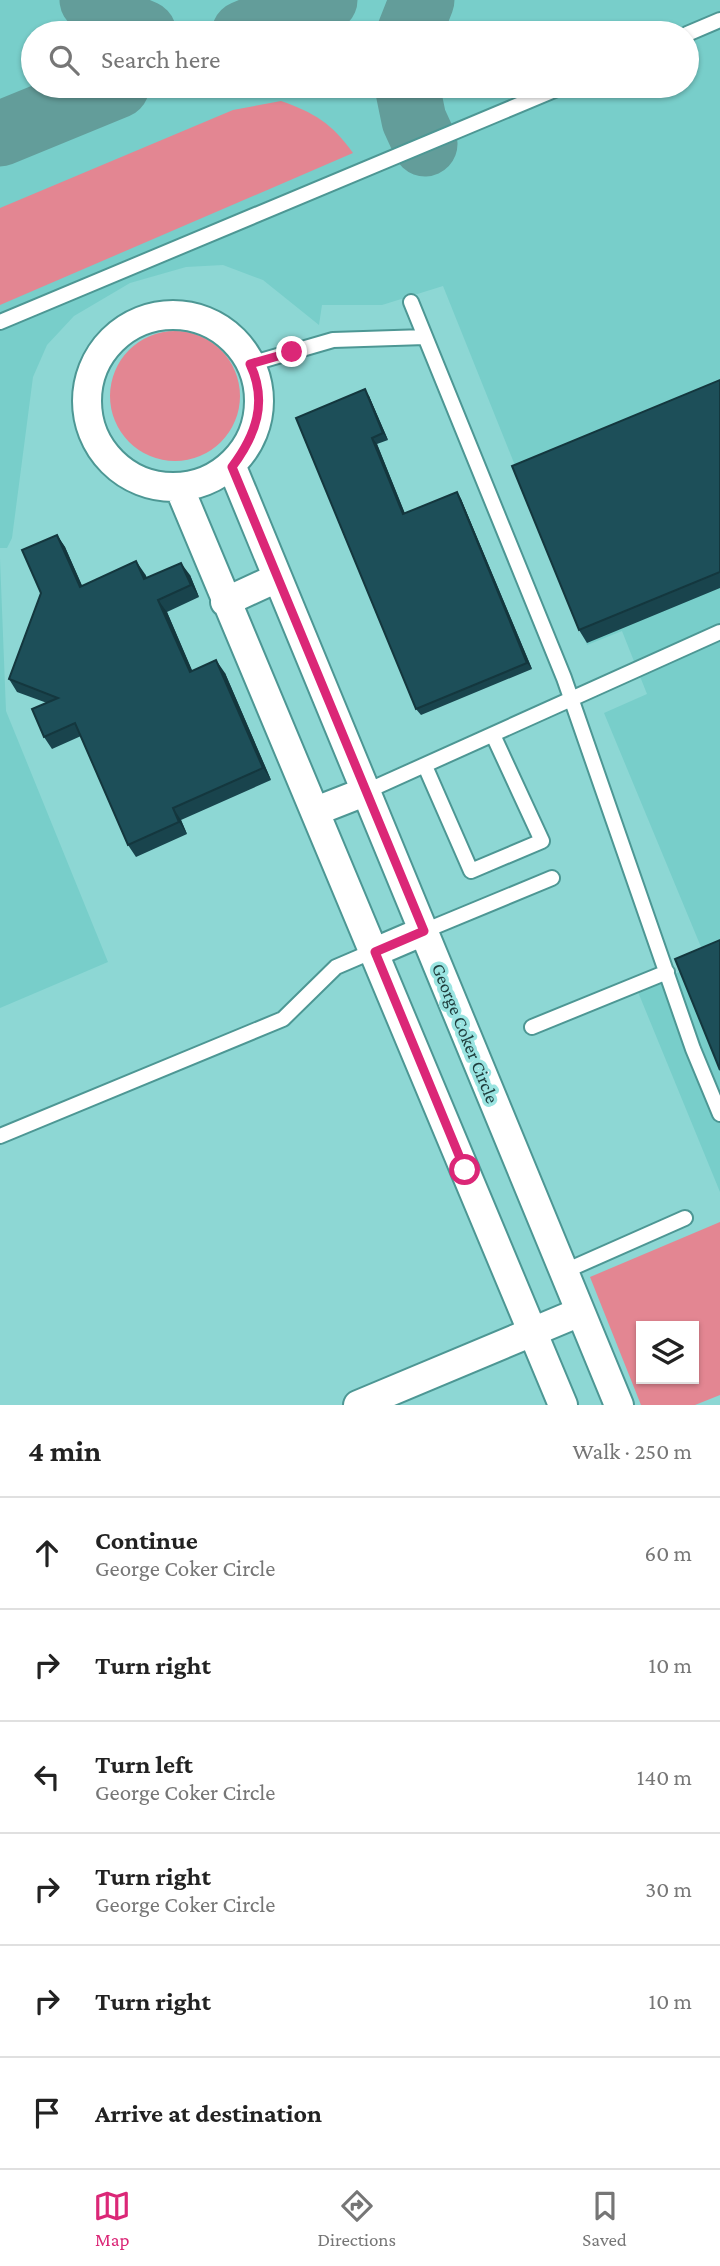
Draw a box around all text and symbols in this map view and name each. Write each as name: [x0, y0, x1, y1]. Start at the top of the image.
search box: [21, 21, 699, 98]
icon: search: [45, 41, 83, 79]
text: Search here: [101, 45, 220, 74]
route end: [276, 336, 307, 367]
street label: George Coker Circle: [428, 960, 503, 1106]
route start: [449, 1154, 480, 1185]
map controls: [636, 1321, 699, 1384]
button: layers: [636, 1321, 699, 1384]
text: 4 min: [28, 1434, 101, 1467]
text: Walk · 250 m: [572, 1438, 692, 1464]
text: Continue: [95, 1526, 198, 1555]
icon: ahead: [28, 1534, 66, 1572]
text: 60 m: [645, 1540, 692, 1566]
text: George Coker Circle: [95, 1555, 275, 1581]
icon: right: [28, 1646, 66, 1684]
text: Turn right: [95, 1651, 211, 1680]
text: 10 m: [649, 1652, 692, 1678]
text: Turn left: [95, 1750, 193, 1779]
icon: left: [28, 1758, 66, 1796]
text: 140 m: [637, 1764, 692, 1790]
text: George Coker Circle: [95, 1779, 275, 1805]
text: Turn right: [95, 1862, 211, 1891]
icon: right: [28, 1870, 66, 1908]
text: 30 m: [645, 1876, 692, 1902]
text: George Coker Circle: [95, 1891, 275, 1917]
icon: right: [28, 1982, 66, 2020]
text: Turn right: [95, 1987, 211, 2016]
text: 10 m: [649, 1988, 692, 2014]
icon: arrive: [28, 2094, 66, 2132]
text: Arrive at destination: [95, 2099, 322, 2128]
tab: Map: [93, 2187, 131, 2250]
tab: Directions: [317, 2187, 396, 2250]
tab: Saved: [582, 2187, 627, 2250]

